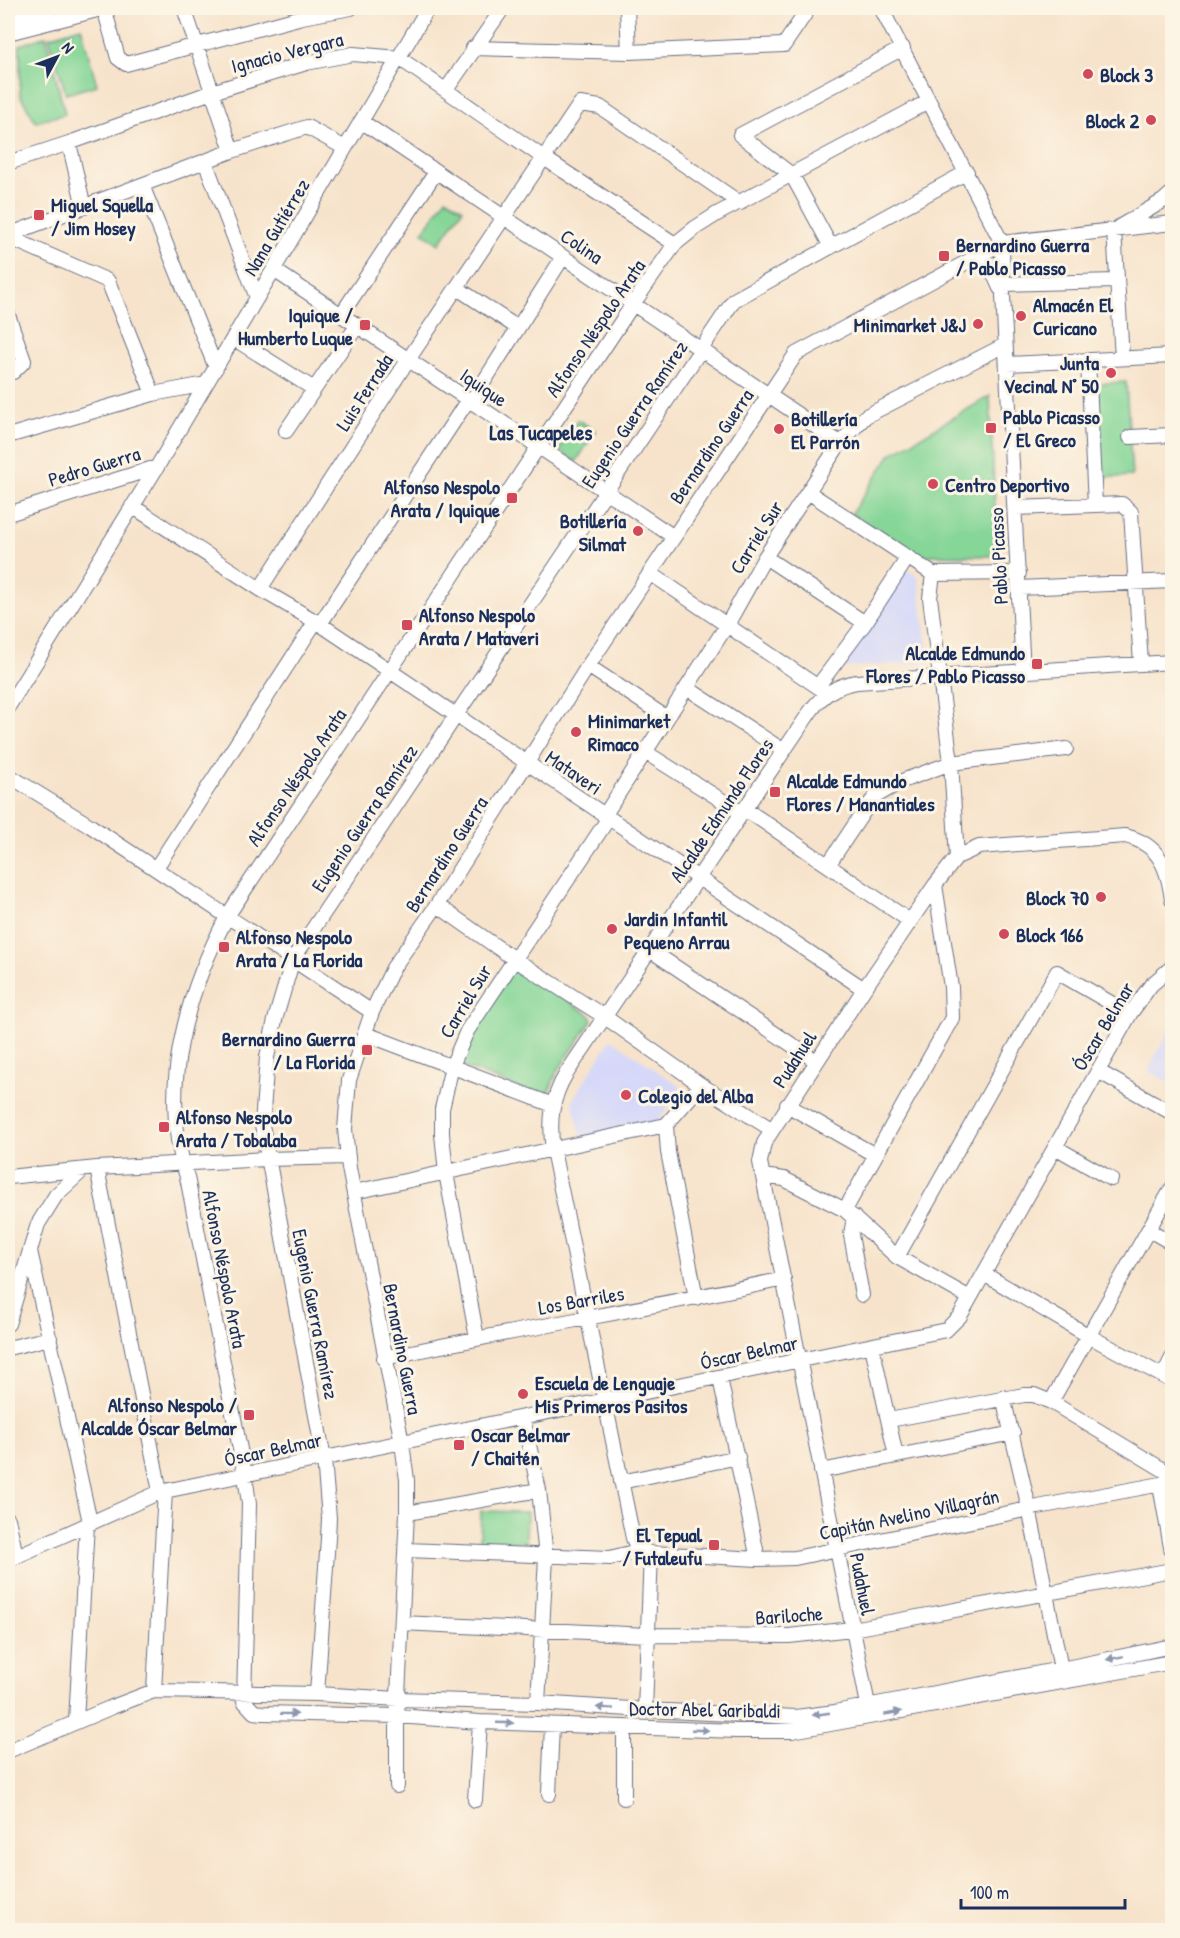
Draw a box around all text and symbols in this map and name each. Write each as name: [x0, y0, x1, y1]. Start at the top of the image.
street label: Ignacio Vergara: [228, 25, 346, 79]
north arrow: [27, 27, 87, 87]
text: N: [57, 37, 80, 58]
place label: Block 3: [1100, 61, 1153, 88]
marker: Block 3: [1081, 67, 1095, 81]
place label: Block 2: [1085, 107, 1140, 134]
marker: Block 2: [1144, 113, 1158, 127]
street label: Nana Gutiérrez: [236, 173, 316, 281]
place label: Miguel Squella / Jim Hosey: [51, 191, 153, 242]
marker: Miguel Squella / Jim Hosey: [32, 208, 46, 222]
street label: Colina: [556, 222, 609, 270]
place label: Bernardino Guerra / Pablo Picasso: [956, 231, 1089, 281]
marker: Bernardino Guerra / Pablo Picasso: [937, 249, 951, 263]
street label: Alfonso Néspolo Arata: [539, 254, 651, 402]
place label: Almacén El Curicano: [1033, 291, 1114, 341]
place label: Iquique / Humberto Luque: [238, 301, 354, 352]
marker: Almacén El Curicano: [1014, 309, 1028, 323]
place label: Minimarket J&J: [854, 311, 967, 338]
marker: Minimarket J&J: [971, 317, 985, 331]
marker: Iquique / Humberto Luque: [358, 318, 372, 332]
street label: Eugenio Guerra Ramírez: [575, 335, 694, 493]
street label: Luis Ferrada: [329, 348, 399, 436]
place label: Junta Vecinal N° 50: [1003, 349, 1099, 399]
street label: Iquique: [455, 361, 513, 413]
marker: Junta Vecinal N° 50: [1104, 366, 1118, 380]
street label: Bernardino Guerra: [663, 383, 760, 509]
place label: Pablo Picasso / El Greco: [1003, 403, 1100, 453]
place label: Botillería El Parrón: [791, 405, 860, 455]
district label: Las Tucapeles: [490, 418, 592, 448]
marker: Pablo Picasso / El Greco: [984, 421, 998, 435]
marker: Botillería El Parrón: [772, 422, 786, 436]
street label: Pedro Guerra: [45, 439, 143, 493]
place label: Centro Deportivo: [945, 471, 1069, 499]
place label: Alfonso Nespolo Arata / Iquique: [384, 473, 500, 524]
marker: Centro Deportivo: [926, 477, 940, 491]
marker: Alfonso Nespolo Arata / Iquique: [505, 491, 519, 505]
street label: Carriel Sur: [723, 495, 789, 579]
place label: Botillería Silmat: [560, 507, 627, 557]
street label: Pablo Picasso: [982, 507, 1014, 605]
marker: Botillería Silmat: [631, 524, 645, 538]
place label: Alfonso Nespolo Arata / Mataveri: [419, 601, 539, 651]
marker: Alfonso Nespolo Arata / Mataveri: [400, 618, 414, 632]
place label: Alcalde Edmundo Flores / Pablo Picasso: [865, 639, 1025, 689]
marker: Alcalde Edmundo Flores / Pablo Picasso: [1030, 657, 1044, 671]
street label: Alfonso Néspolo Arata: [240, 703, 352, 851]
place label: Minimarket Rimaco: [588, 707, 671, 757]
marker: Minimarket Rimaco: [569, 725, 583, 739]
street label: Alcalde Edmundo Flores: [663, 732, 779, 887]
street label: Eugenio Guerra Ramírez: [305, 739, 424, 897]
street label: Mataveri: [540, 743, 608, 801]
place label: Alcalde Edmundo Flores / Manantiales: [786, 767, 935, 817]
marker: Alcalde Edmundo Flores / Manantiales: [768, 785, 782, 799]
street label: Bernardino Guerra: [398, 791, 494, 917]
place label: Block 70: [1026, 884, 1089, 911]
marker: Block 70: [1094, 890, 1108, 904]
place label: Jardin Infantil Pequeno Arrau: [624, 905, 730, 956]
place label: Block 166: [1016, 921, 1083, 948]
marker: Jardin Infantil Pequeno Arrau: [605, 922, 619, 936]
place label: Alfonso Nespolo Arata / La Florida: [236, 923, 362, 973]
marker: Block 166: [997, 927, 1011, 941]
marker: Alfonso Nespolo Arata / La Florida: [217, 940, 231, 954]
street label: Carriel Sur: [432, 959, 498, 1043]
street label: Óscar Belmar: [1066, 976, 1140, 1076]
place label: Bernardino Guerra / La Florida: [222, 1025, 355, 1075]
street label: Pudahuel: [766, 1025, 823, 1093]
marker: Bernardino Guerra / La Florida: [360, 1043, 374, 1057]
place label: Colegio del Alba: [638, 1082, 753, 1110]
marker: Colegio del Alba: [619, 1088, 633, 1102]
place label: Alfonso Nespolo Arata / Tobalaba: [176, 1103, 297, 1153]
marker: Alfonso Nespolo Arata / Tobalaba: [157, 1120, 171, 1134]
street label: Alfonso Néspolo Arata: [196, 1188, 254, 1351]
street label: Eugenio Guerra Ramírez: [286, 1227, 346, 1402]
street label: Los Barriles: [536, 1279, 626, 1321]
street label: Bernardino Guerra: [377, 1281, 429, 1417]
street label: Óscar Belmar: [698, 1328, 801, 1376]
place label: Escuela de Lenguaje Mis Primeros Pasitos: [535, 1369, 688, 1419]
marker: Escuela de Lenguaje Mis Primeros Pasitos: [516, 1387, 530, 1401]
place label: Alfonso Nespolo / Alcalde Óscar Belmar: [81, 1391, 238, 1441]
marker: Alfonso Nespolo / Alcalde Óscar Belmar: [242, 1408, 256, 1422]
place label: Oscar Belmar / Chaitén: [471, 1421, 571, 1471]
street label: Óscar Belmar: [222, 1425, 325, 1473]
marker: Oscar Belmar / Chaitén: [452, 1438, 466, 1452]
street label: Capitán Avelino Villagrán: [817, 1482, 1001, 1546]
place label: El Tepual / Futaleufu: [622, 1521, 703, 1571]
marker: El Tepual / Futaleufu: [707, 1538, 721, 1552]
street label: Pudahuel: [844, 1551, 882, 1618]
street label: Bariloche: [754, 1599, 824, 1631]
one-way arrow: [1106, 1654, 1125, 1663]
street label: Doctor Abel Garibaldi: [629, 1694, 781, 1724]
one-way arrow: [596, 1703, 615, 1712]
one-way arrow: [884, 1708, 903, 1717]
one-way arrow: [280, 1709, 299, 1718]
one-way arrow: [811, 1710, 830, 1719]
one-way arrow: [495, 1719, 514, 1728]
one-way arrow: [690, 1725, 709, 1734]
scale bar: [961, 1872, 1124, 1910]
text: 100 m: [970, 1880, 1009, 1905]

